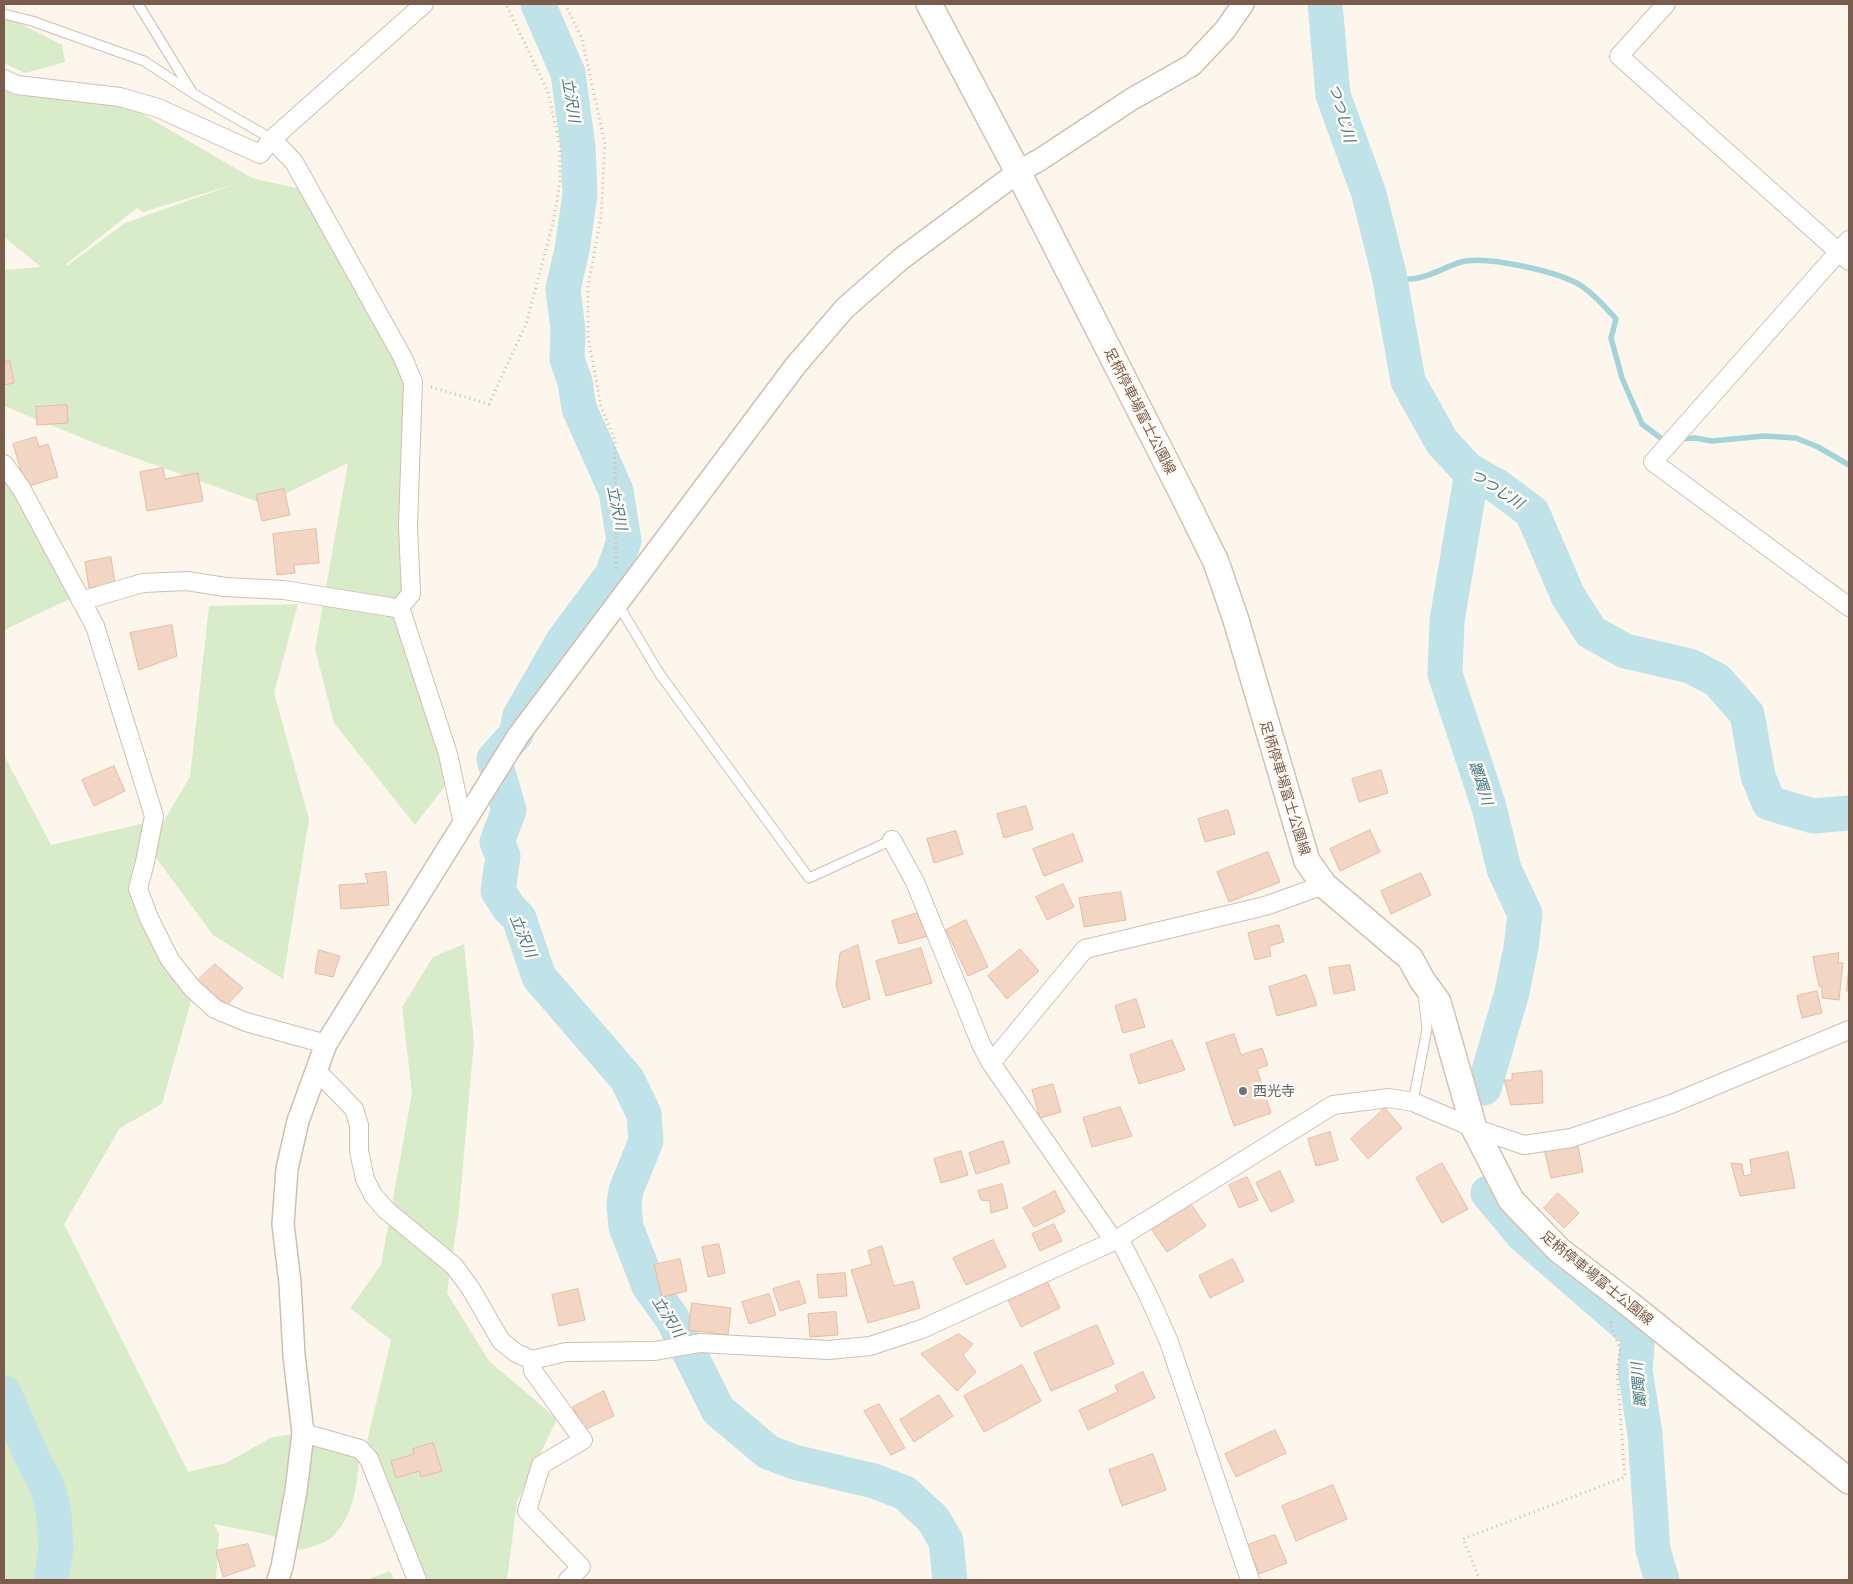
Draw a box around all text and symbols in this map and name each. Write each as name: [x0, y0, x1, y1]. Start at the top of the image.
water label: 立沢川: [559, 76, 583, 124]
water label: つつじ川: [1325, 82, 1359, 144]
street label: 足柄停車場富士公園線: [1101, 345, 1179, 477]
water label: つつじ川: [1467, 465, 1527, 513]
water label: 立沢川: [604, 484, 630, 532]
street label: 足柄停車場富士公園線: [1257, 719, 1313, 857]
water label: 躑躅川: [1465, 759, 1497, 807]
water label: 立沢川: [506, 912, 540, 960]
place label: 西光寺: [1253, 1083, 1295, 1099]
marker: 西光寺: [1237, 1085, 1249, 1097]
street label: 足柄停車場富士公園線: [1537, 1227, 1657, 1329]
water label: 立沢川: [648, 1293, 688, 1341]
water label: 躑躅川: [1628, 1362, 1650, 1408]

